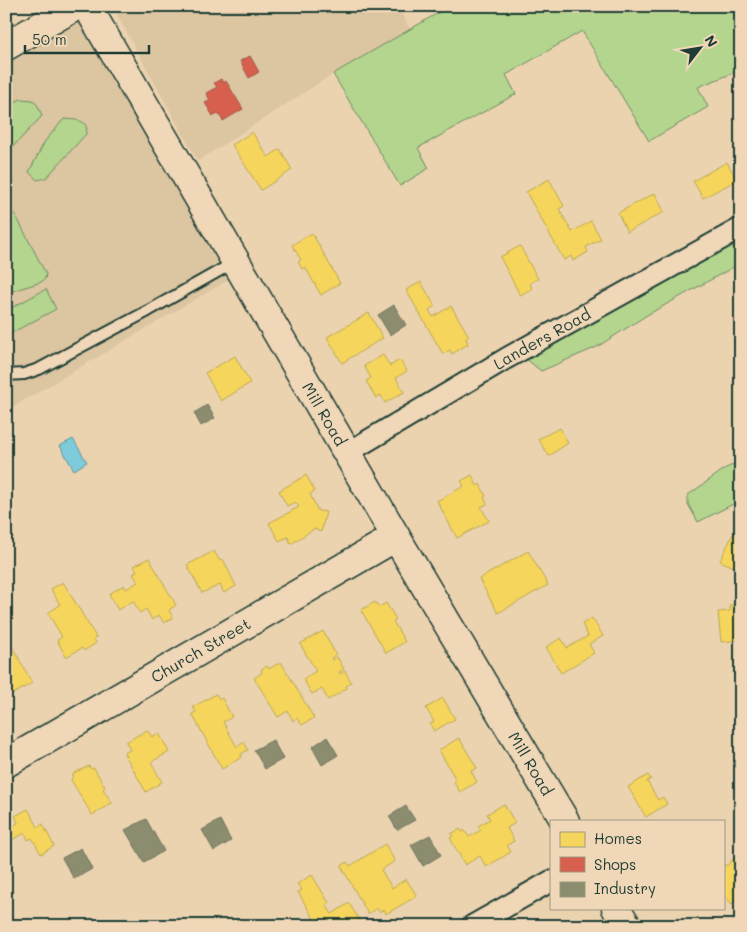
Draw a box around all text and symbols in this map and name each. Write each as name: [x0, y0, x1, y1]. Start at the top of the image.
scale bar: [25, 22, 149, 54]
north arrow: [674, 22, 724, 72]
text: 50 m: [32, 29, 67, 49]
text: N: [701, 32, 722, 51]
street label: Landers Road: [489, 303, 594, 374]
street label: Mill Road: [298, 378, 352, 450]
street label: Church Street: [147, 613, 254, 687]
street label: Mill Road: [504, 728, 558, 799]
legend: [550, 820, 724, 910]
text: Homes: [594, 828, 642, 848]
text: Shops: [594, 854, 636, 874]
text: Industry: [594, 878, 656, 898]

